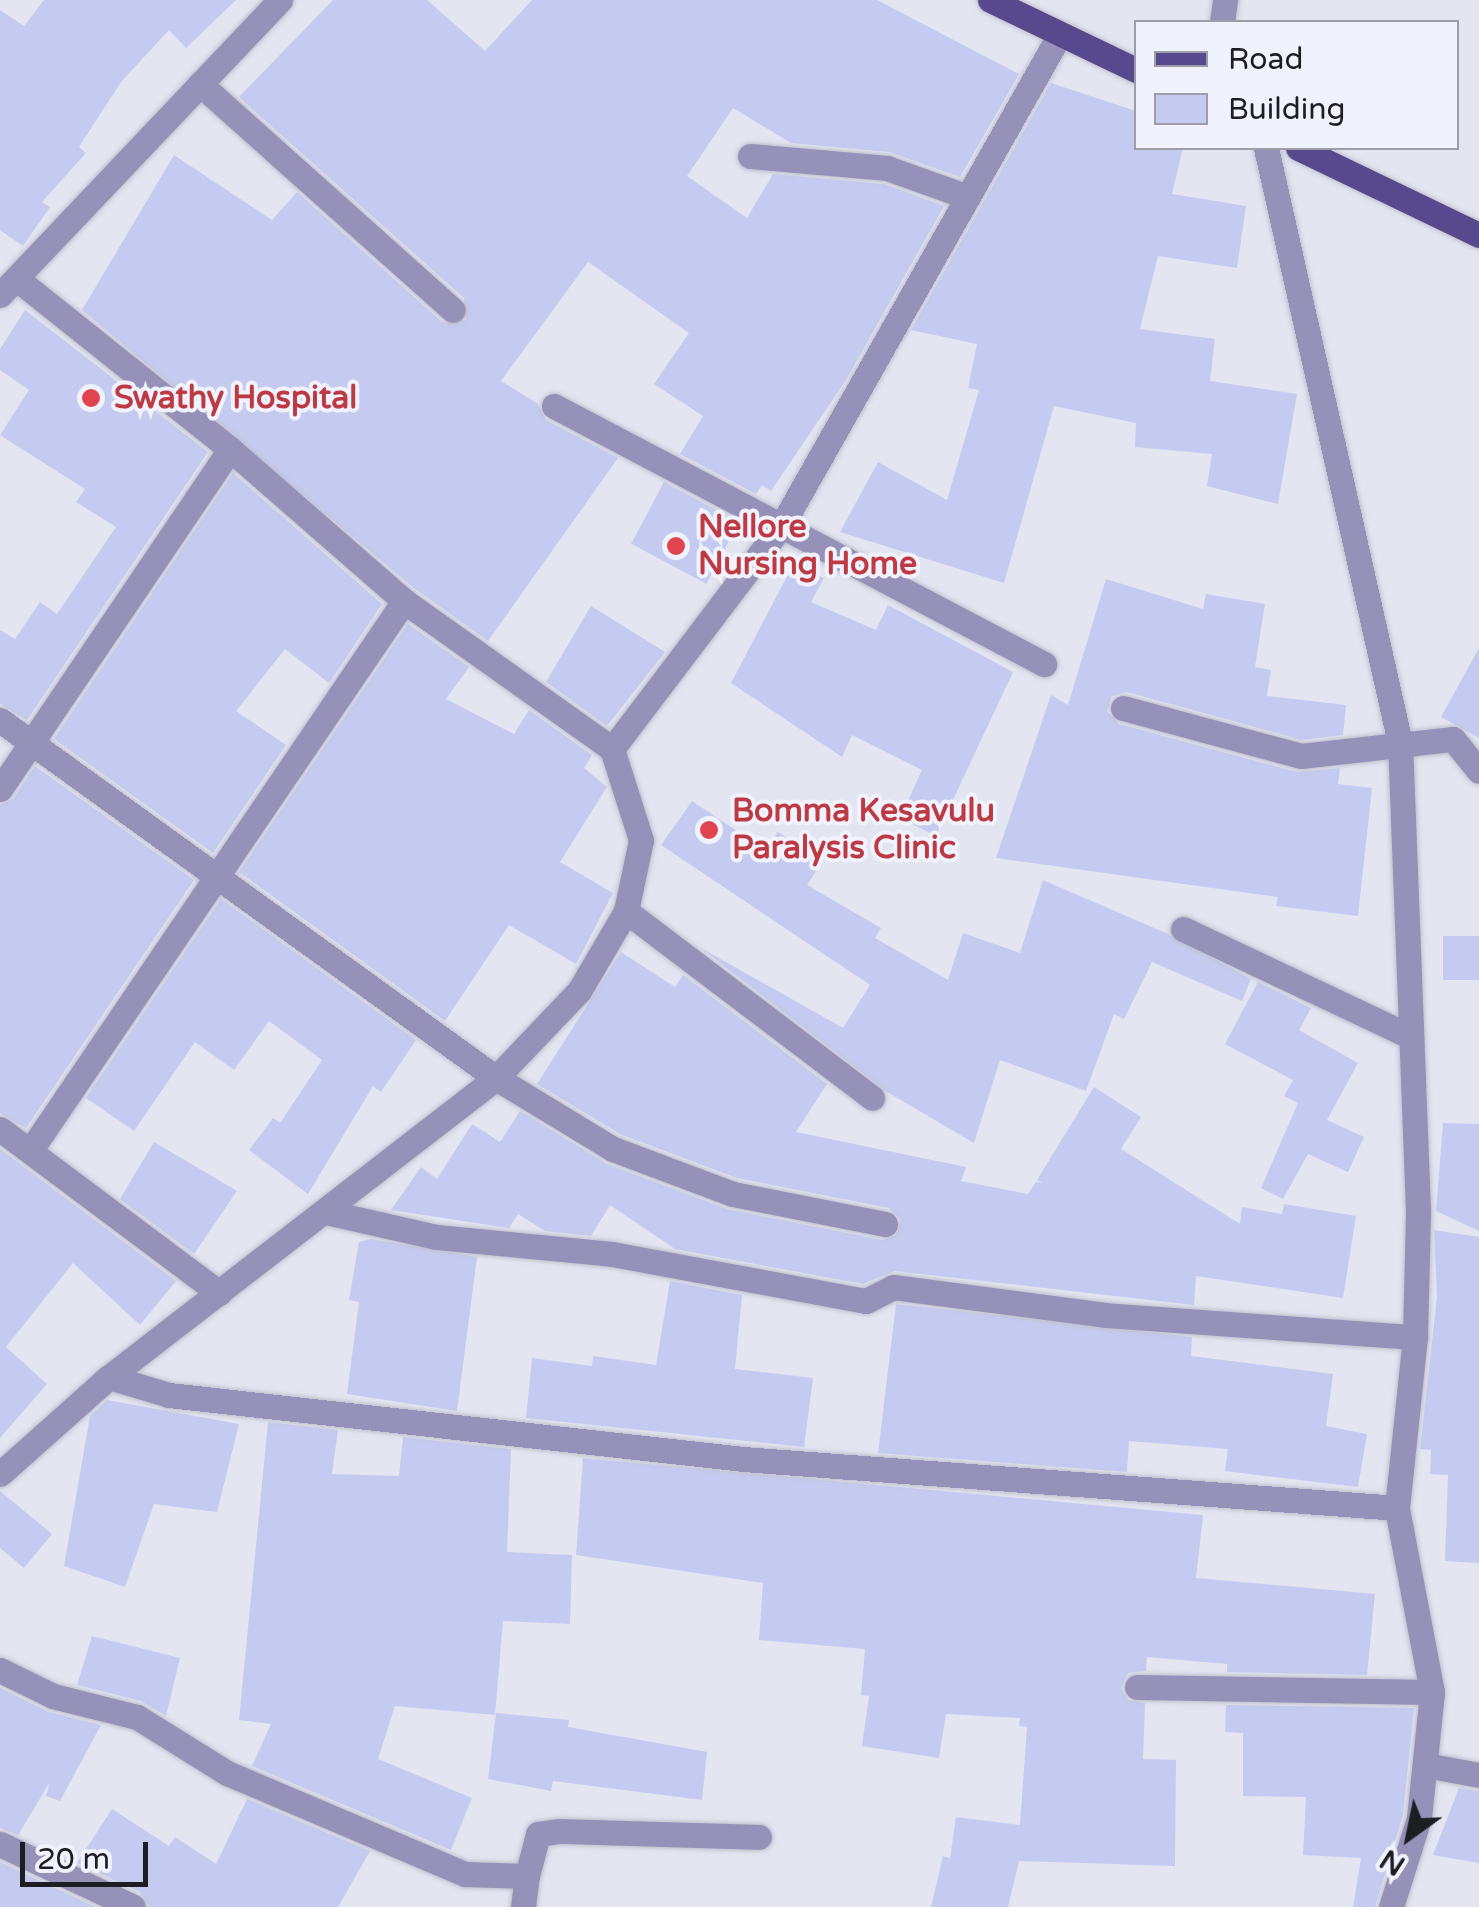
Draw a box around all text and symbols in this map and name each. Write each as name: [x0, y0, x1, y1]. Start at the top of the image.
legend: [1134, 20, 1459, 150]
text: Road: [1228, 41, 1303, 78]
text: Building: [1228, 91, 1345, 128]
place label: Swathy Hospital: [114, 379, 357, 417]
marker: Swathy Hospital: [78, 385, 104, 411]
place label: Nellore Nursing Home: [698, 509, 917, 584]
marker: Nellore Nursing Home: [663, 533, 689, 559]
place label: Bomma Kesavulu Paralysis Clinic: [732, 793, 995, 868]
marker: Bomma Kesavulu Paralysis Clinic: [696, 817, 722, 843]
north arrow: [1359, 1787, 1459, 1887]
scale bar: [25, 1822, 152, 1884]
text: 20 m: [37, 1841, 110, 1878]
text: N: [1374, 1842, 1411, 1883]

